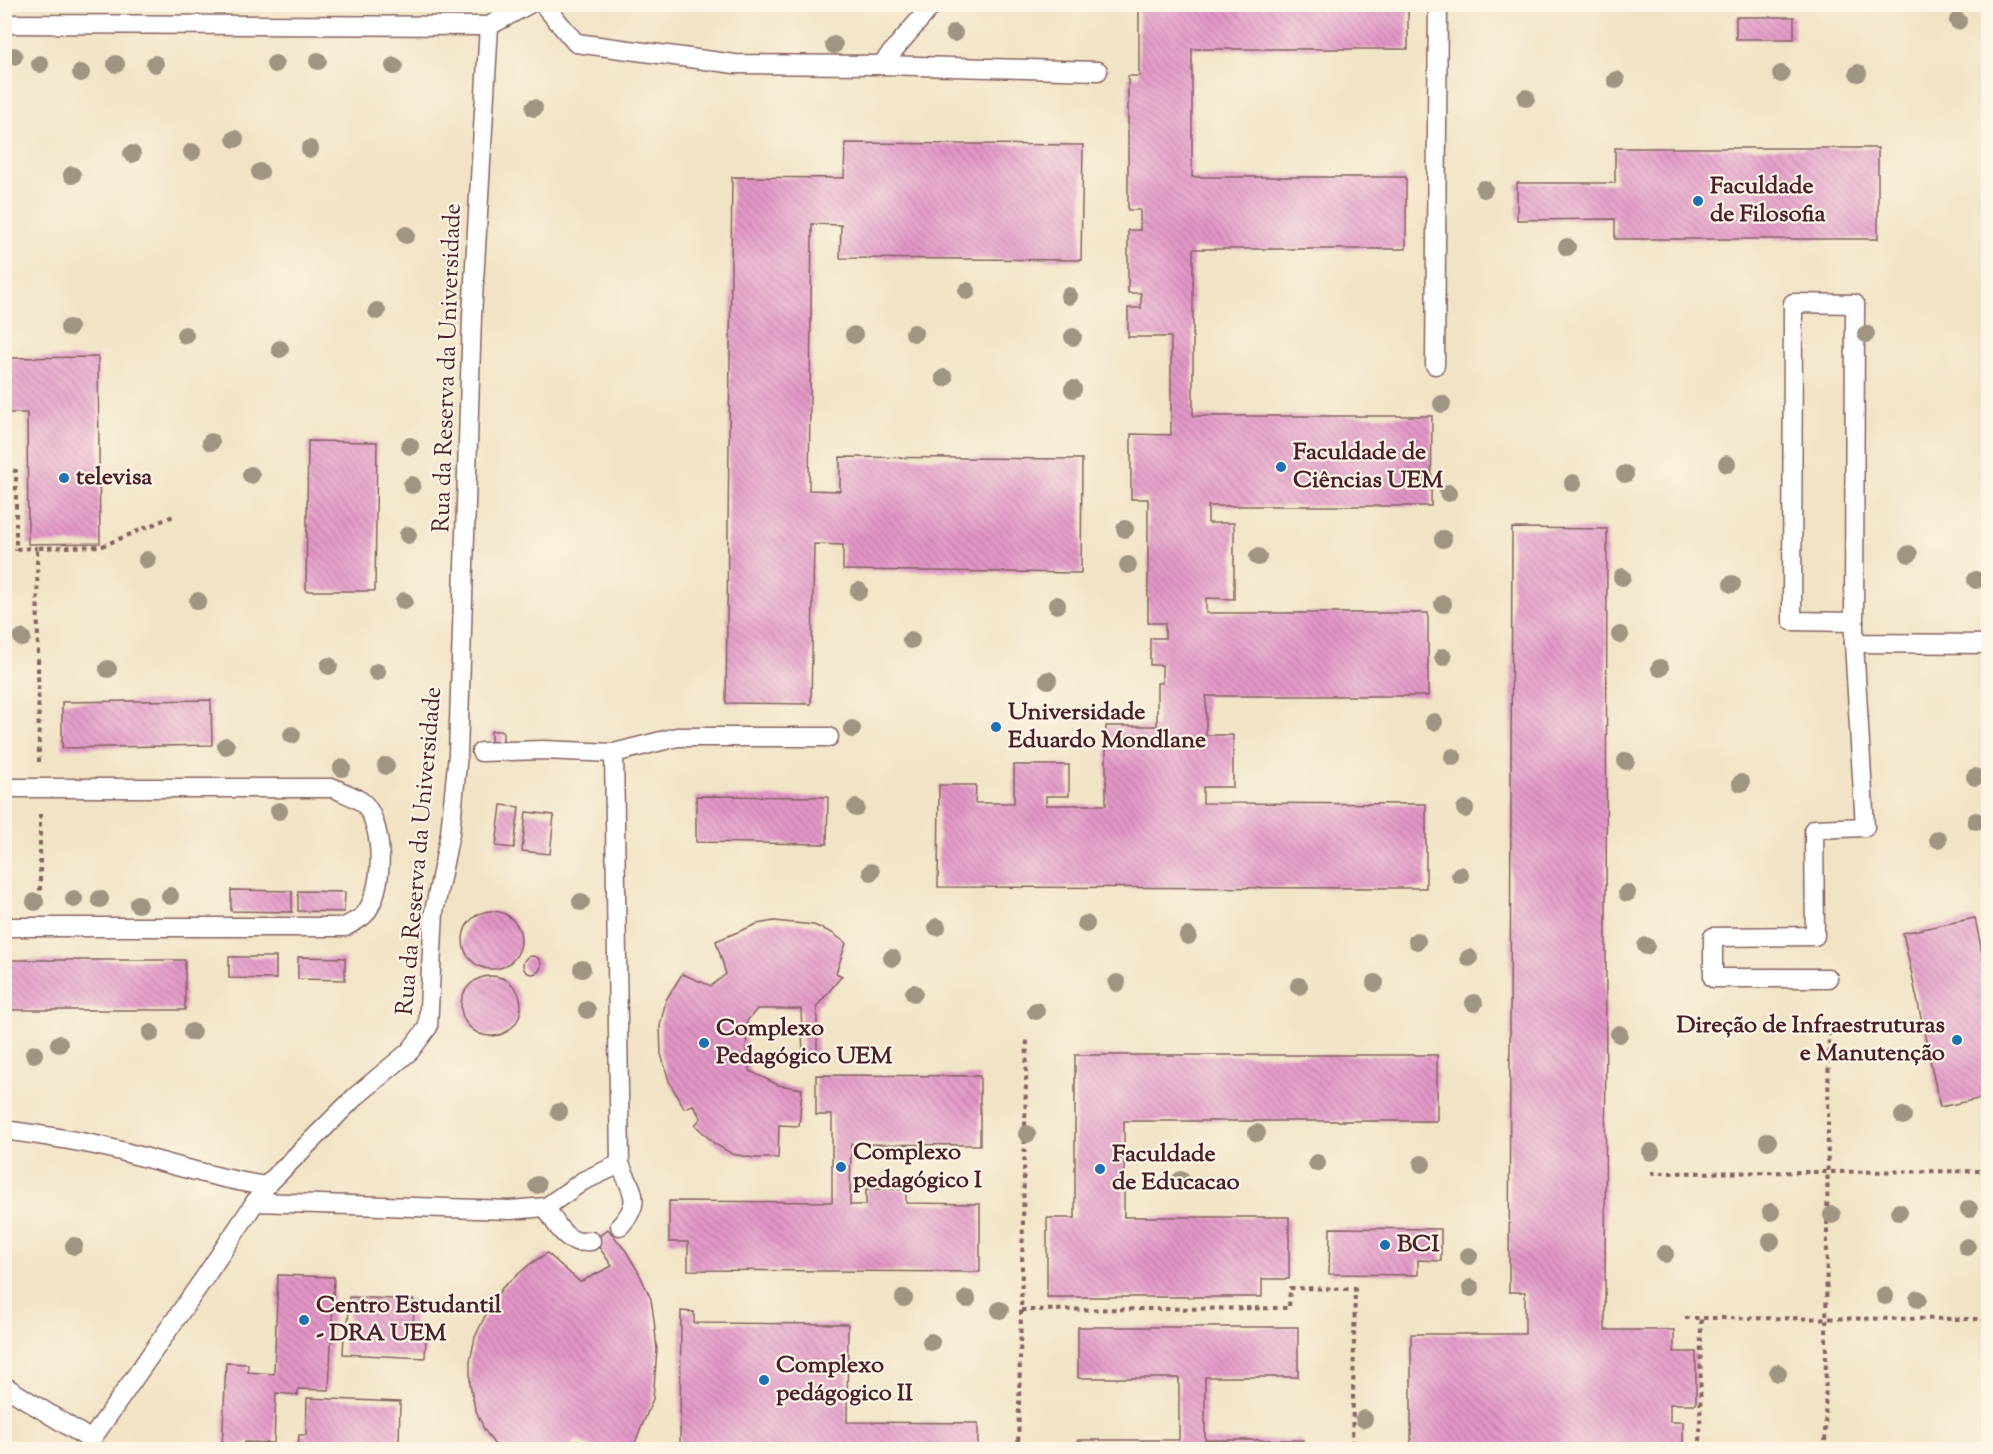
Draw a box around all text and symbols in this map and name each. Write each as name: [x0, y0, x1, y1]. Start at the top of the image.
place label: Faculdade de Filosofia: [1710, 170, 1827, 232]
marker: Faculdade de Filosofia: [1691, 194, 1705, 208]
street label: Rua da Reserva da Universidade: [425, 203, 471, 533]
place label: Faculdade de Ciências UEM: [1293, 436, 1444, 498]
marker: Faculdade de Ciências UEM: [1274, 460, 1288, 474]
place label: televisa: [76, 461, 153, 495]
marker: televisa: [57, 471, 71, 485]
street label: Rua da Reserva da Universidade: [389, 685, 451, 1017]
place label: Universidade Eduardo Mondlane: [1008, 696, 1206, 758]
marker: Universidade Eduardo Mondlane: [989, 720, 1003, 734]
place label: Direção de Infraestruturas e Manutenção: [1676, 1009, 1945, 1071]
place label: Complexo Pedagógico UEM: [716, 1012, 893, 1074]
marker: Direção de Infraestruturas e Manutenção: [1950, 1033, 1964, 1047]
marker: Complexo Pedagógico UEM: [697, 1036, 711, 1050]
place label: Complexo pedagógico I: [853, 1136, 982, 1198]
place label: Faculdade de Educacao: [1112, 1138, 1240, 1200]
marker: Complexo pedagógico I: [834, 1160, 848, 1174]
marker: Faculdade de Educacao: [1093, 1162, 1107, 1176]
place label: BCI: [1397, 1228, 1439, 1262]
marker: BCI: [1378, 1238, 1392, 1252]
place label: Centro Estudantil - DRA UEM: [316, 1289, 502, 1351]
marker: Centro Estudantil - DRA UEM: [297, 1313, 311, 1327]
place label: Complexo pedágogico II: [776, 1349, 913, 1411]
marker: Complexo pedágogico II: [757, 1373, 771, 1387]

